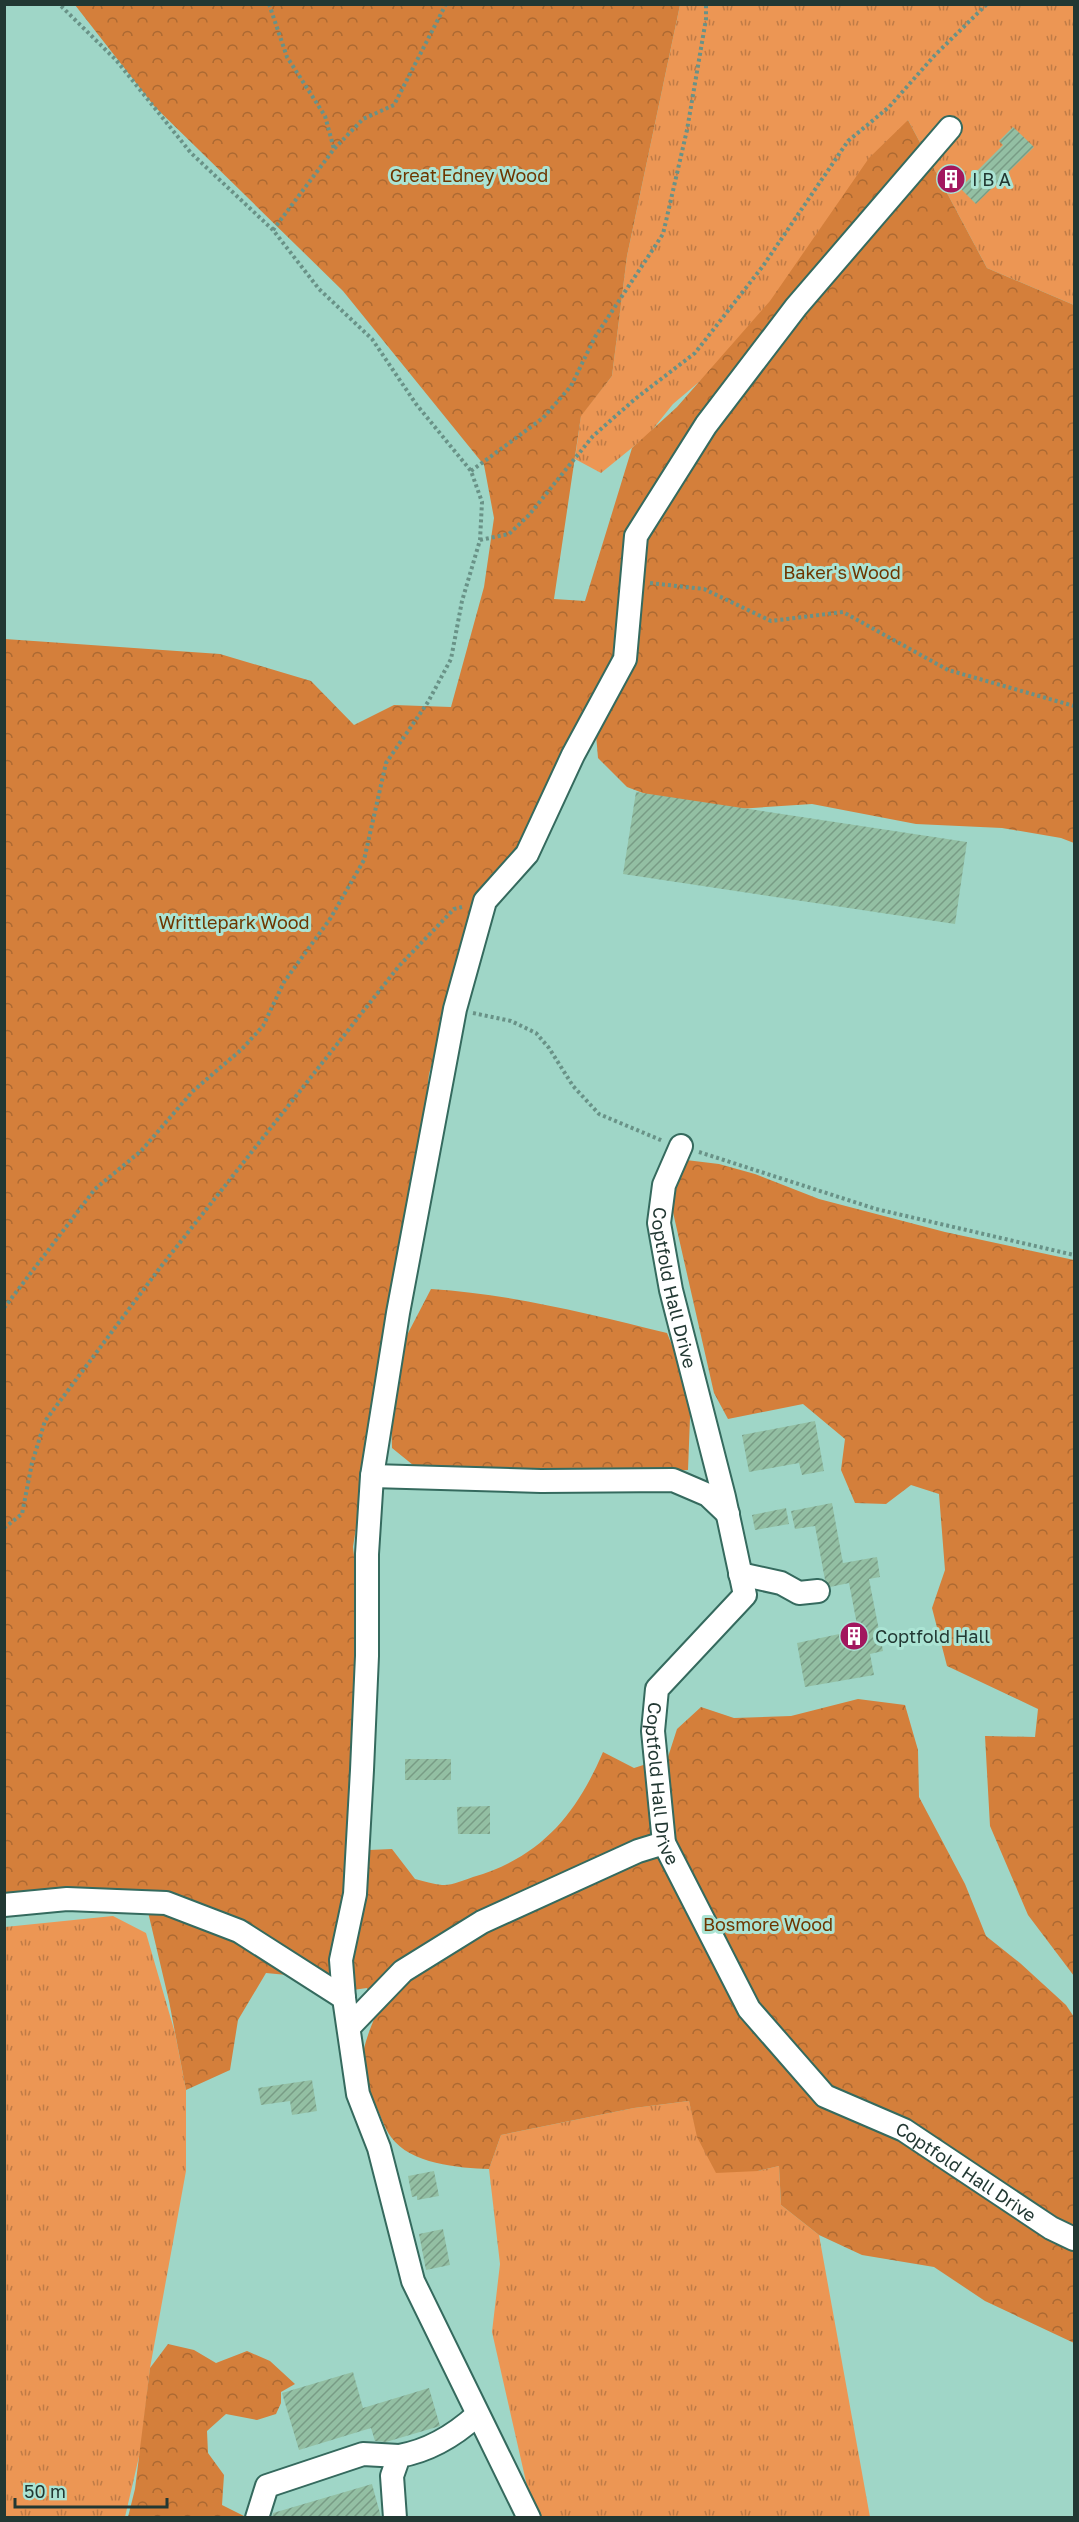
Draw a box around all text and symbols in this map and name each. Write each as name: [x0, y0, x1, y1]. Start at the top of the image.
building icon: I B A: [935, 163, 967, 195]
park label: Great Edney Wood: [390, 164, 548, 186]
place label: I B A: [972, 168, 1011, 190]
park label: Baker's Wood: [783, 561, 901, 583]
park label: Writtlepark Wood: [158, 911, 310, 933]
street label: Coptfold Hall Drive: [648, 1206, 702, 1370]
building icon: Coptfold Hall: [838, 1620, 870, 1652]
place label: Coptfold Hall: [875, 1625, 990, 1647]
street label: Coptfold Hall Drive: [642, 1701, 684, 1868]
park label: Bosmore Wood: [703, 1913, 833, 1935]
street label: Coptfold Hall Drive: [893, 2117, 1041, 2226]
scale bar: [15, 2471, 166, 2509]
text: 50 m: [24, 2480, 66, 2502]

